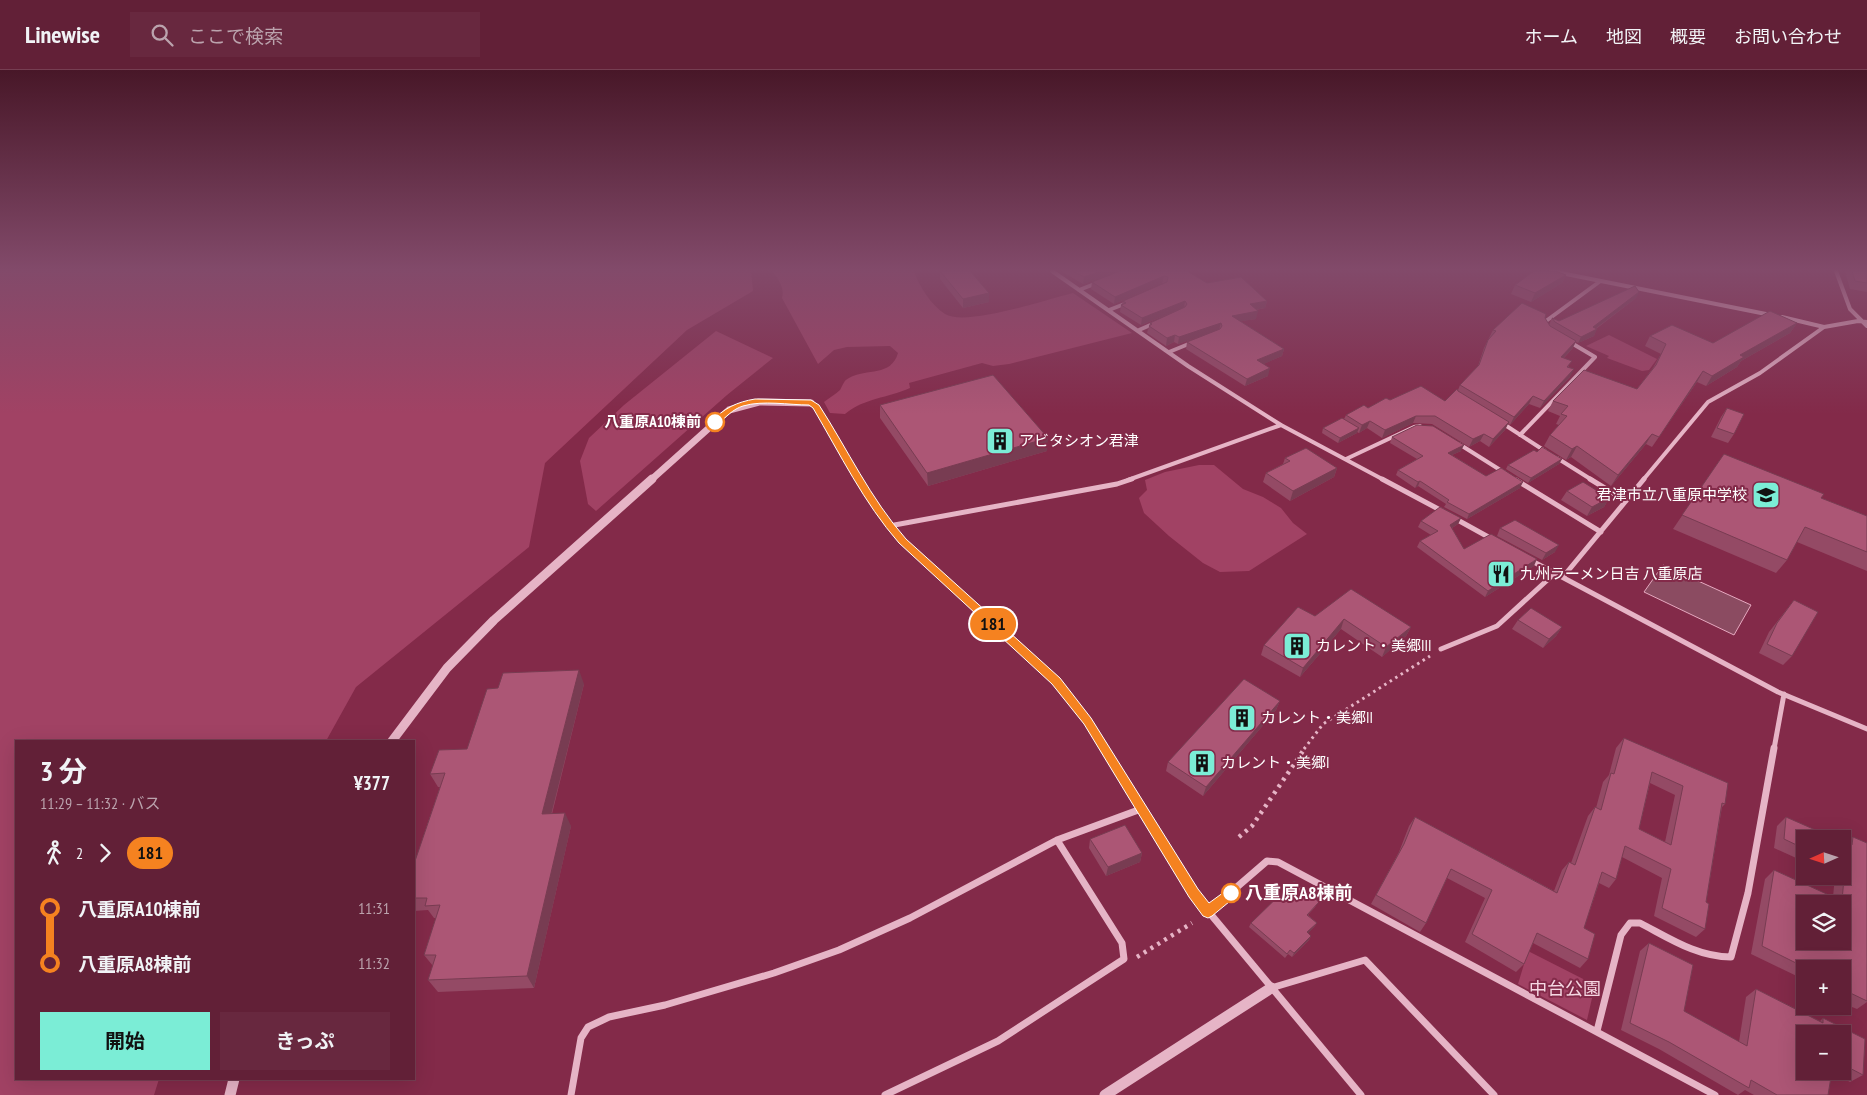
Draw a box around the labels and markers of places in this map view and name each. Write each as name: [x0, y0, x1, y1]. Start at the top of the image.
place label: 八重原A10棟前: [604, 412, 701, 431]
marker: 八重原A10棟前: [705, 412, 725, 432]
building icon: アビタシオン君津: [985, 426, 1015, 456]
place label: アビタシオン君津: [1019, 431, 1139, 450]
school or university icon: 君津市立八重原中学校: [1751, 480, 1781, 510]
place label: 君津市立八重原中学校: [1597, 485, 1747, 504]
restaurant icon: 九州ラーメン日吉 八重原店: [1486, 559, 1516, 589]
place label: 九州ラーメン日吉 八重原店: [1520, 564, 1703, 583]
building icon: カレント・美郷III: [1282, 631, 1312, 661]
place label: カレント・美郷III: [1316, 636, 1432, 655]
building icon: カレント・美郷II: [1227, 703, 1257, 733]
place label: カレント・美郷II: [1261, 708, 1373, 727]
building icon: カレント・美郷I: [1187, 748, 1217, 778]
place label: カレント・美郷I: [1221, 753, 1330, 772]
place label: 八重原A8棟前: [1245, 881, 1353, 904]
marker: 八重原A8棟前: [1221, 883, 1241, 903]

